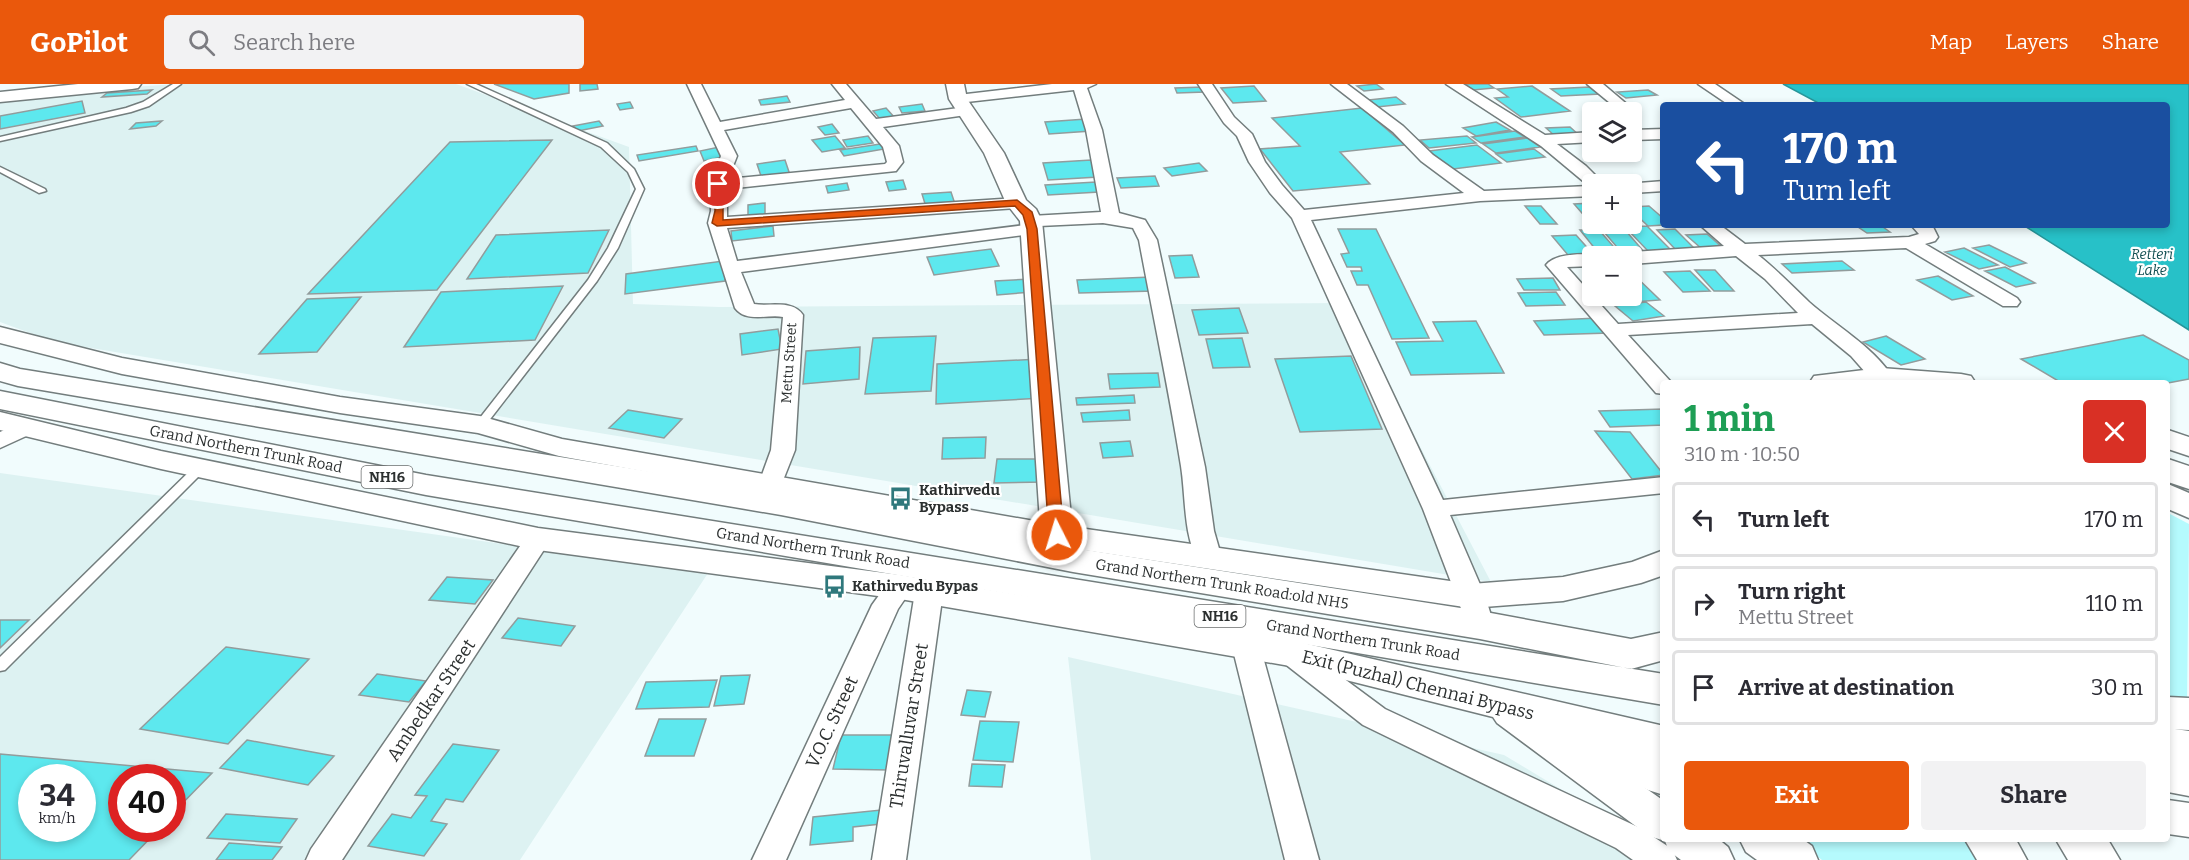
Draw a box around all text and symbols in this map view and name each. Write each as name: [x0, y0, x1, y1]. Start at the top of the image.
search box: [164, 15, 584, 69]
text: GoPilot: [30, 26, 128, 59]
icon: search: [185, 26, 218, 59]
text: Search here: [233, 29, 355, 56]
text: Map: [1930, 29, 1972, 55]
text: Layers: [2005, 29, 2069, 55]
text: Share: [2102, 29, 2159, 55]
map controls: [1582, 102, 1642, 306]
button: layers: [1582, 102, 1642, 162]
text: 170 m: [1783, 124, 1897, 174]
icon: left: [1684, 126, 1762, 204]
pin: [692, 158, 743, 209]
icon: arrive: [701, 167, 734, 200]
button: +: [1582, 174, 1642, 234]
text: Turn left: [1783, 175, 1891, 207]
button: −: [1582, 246, 1642, 306]
water label: Retteri Lake: [2131, 246, 2173, 279]
street label: Mettu Street: [778, 322, 800, 404]
text: 1 min: [1684, 397, 1775, 441]
button: close: [2083, 400, 2146, 463]
street label: Grand Northern Trunk Road: [148, 421, 344, 477]
text: 310 m · 10:50: [1684, 442, 1800, 466]
road number: NH16: [362, 466, 412, 488]
place label: Kathirvedu Bypass: [919, 481, 1000, 516]
bus stop icon: Kathirvedu Bypass: [888, 486, 914, 512]
position arrow: [1025, 503, 1089, 567]
icon: left: [1687, 503, 1720, 536]
text: Turn left: [1738, 506, 1830, 533]
text: 170 m: [2084, 506, 2143, 533]
street label: Grand Northern Trunk Road: [715, 524, 911, 572]
street label: Grand Northern Trunk Road:old NH5: [1094, 555, 1350, 613]
bus stop icon: Kathirvedu Bypas: [821, 573, 847, 599]
place label: Kathirvedu Bypas: [852, 577, 978, 595]
text: Turn right: [1738, 578, 1846, 605]
icon: right: [1687, 587, 1720, 620]
text: 110 m: [2086, 590, 2143, 617]
road number: NH16: [1194, 605, 1246, 627]
text: Mettu Street: [1738, 605, 1854, 629]
street label: Grand Northern Trunk Road: [1265, 616, 1461, 664]
street label: Ambedkar Street: [382, 634, 480, 765]
street label: Thiruvalluvar Street: [885, 641, 933, 810]
street label: Exit (Puzhal) Chennai Bypass: [1299, 645, 1537, 725]
icon: arrive: [1687, 671, 1720, 704]
street label: V.O.C. Street: [801, 672, 863, 771]
text: Arrive at destination: [1738, 674, 1954, 701]
text: 30 m: [2091, 674, 2143, 701]
button: Exit: [1684, 761, 1909, 830]
button: Share: [1921, 761, 2146, 830]
speed limit sign: 40: [108, 764, 186, 842]
text: 34: [39, 778, 75, 814]
text: km/h: [38, 809, 76, 827]

